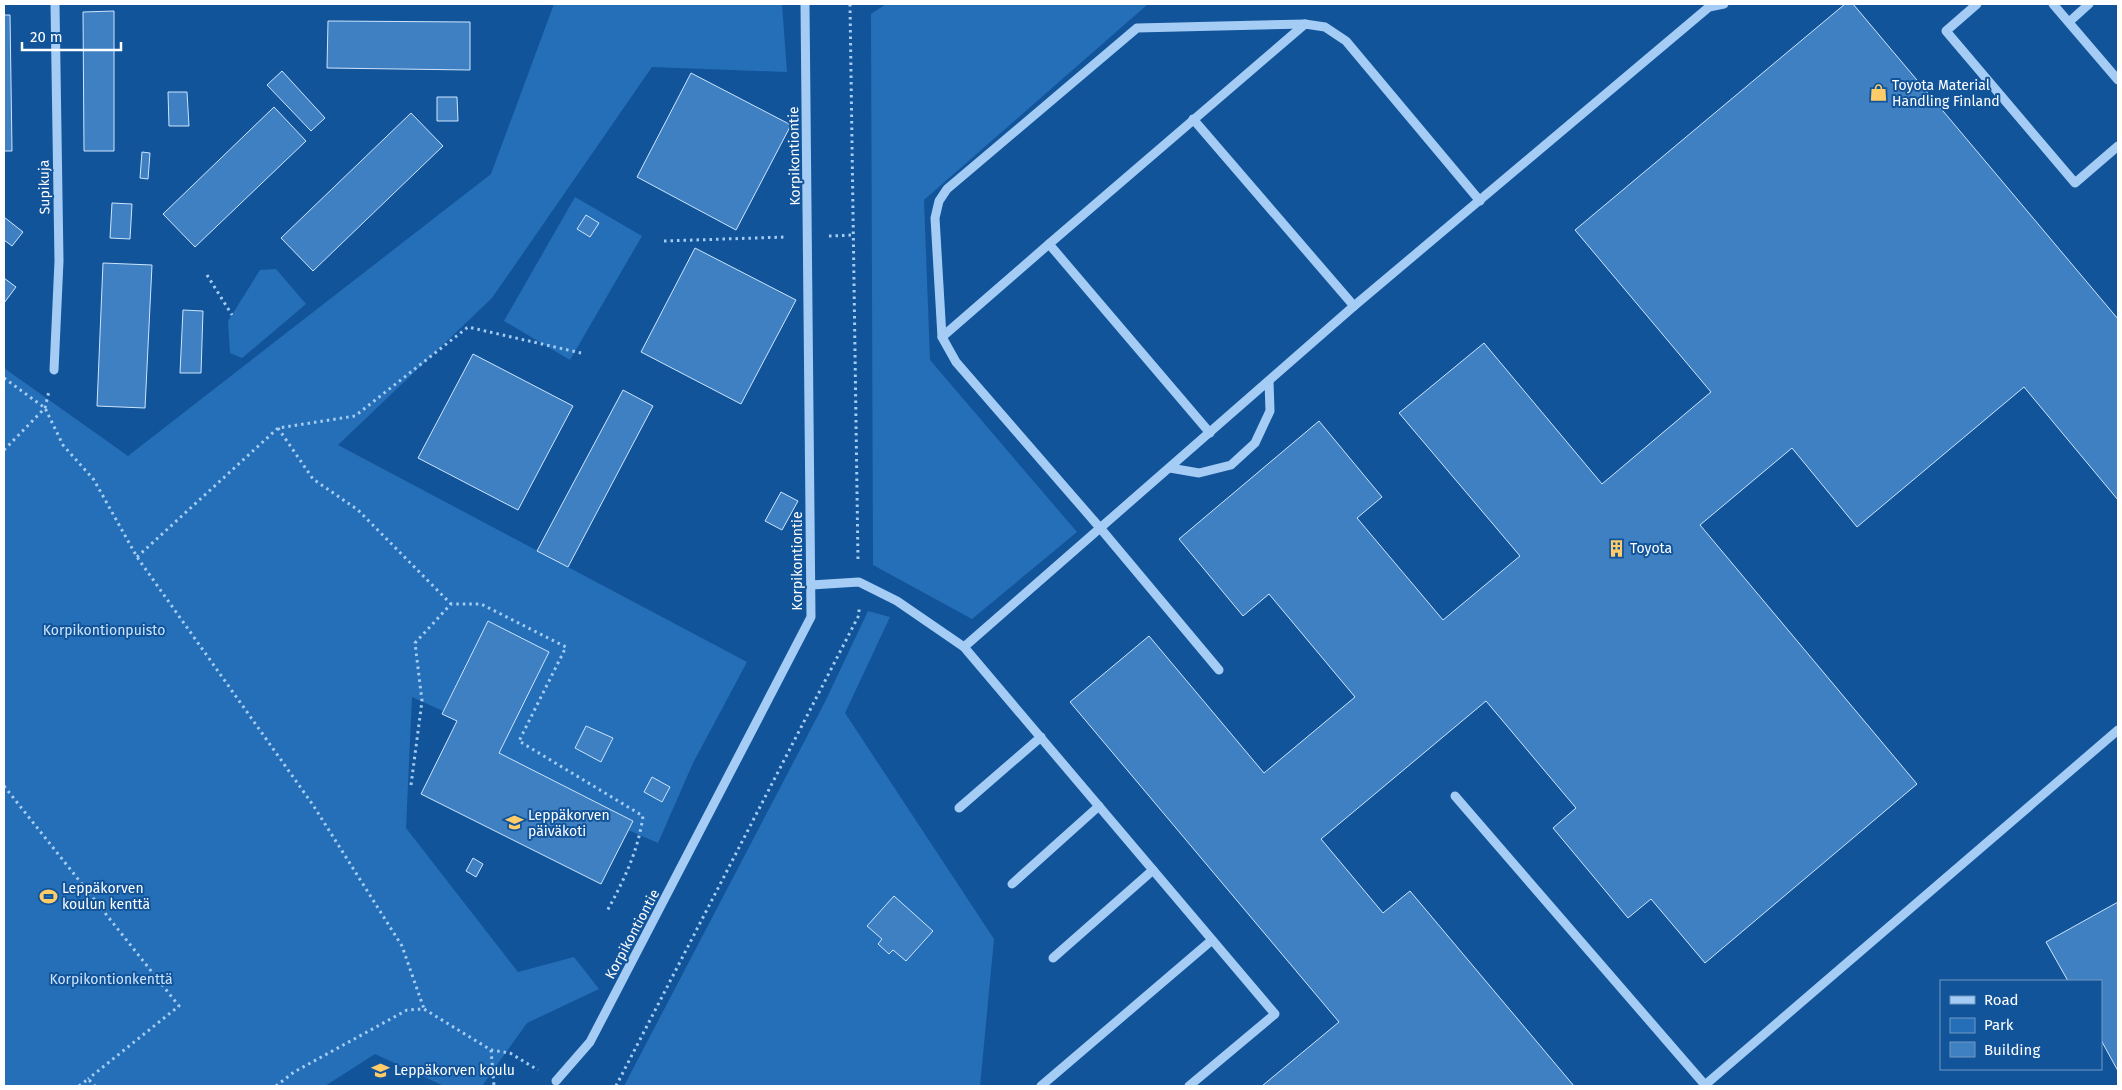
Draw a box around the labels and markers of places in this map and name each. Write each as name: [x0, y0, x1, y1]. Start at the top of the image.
place label: Toyota Material Handling Finland: [1892, 77, 2000, 110]
shop icon: Toyota Material Handling Finland: [1868, 83, 1888, 103]
building icon: Toyota: [1606, 538, 1626, 558]
place label: Toyota: [1630, 540, 1672, 557]
place label: Leppäkorven päiväkoti: [528, 807, 610, 840]
school or university icon: Leppäkorven päiväkoti: [504, 813, 524, 833]
place label: Leppäkorven koulun kenttä: [62, 880, 150, 913]
sports icon: Leppäkorven koulun kenttä: [38, 886, 58, 906]
school or university icon: Leppäkorven koulu: [370, 1060, 390, 1080]
place label: Leppäkorven koulu: [394, 1062, 515, 1079]

